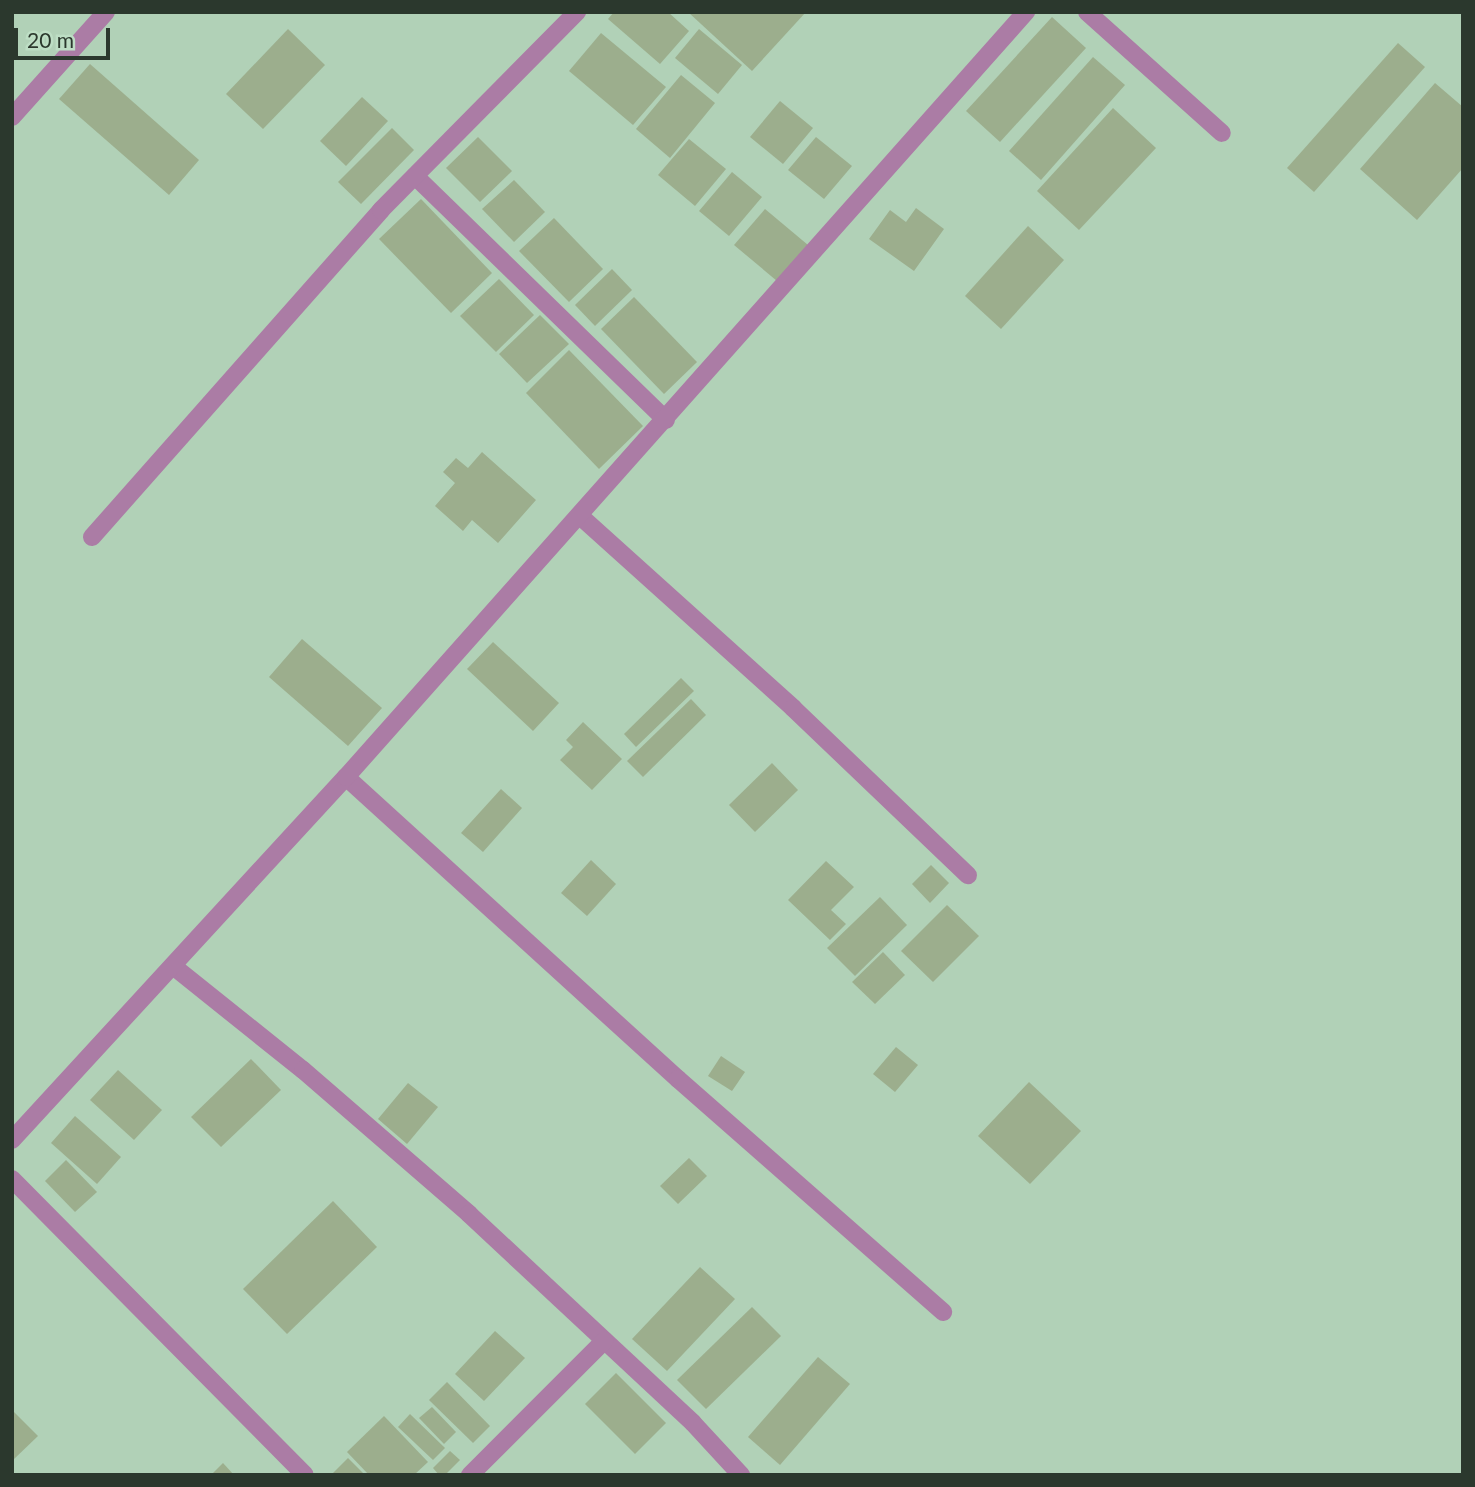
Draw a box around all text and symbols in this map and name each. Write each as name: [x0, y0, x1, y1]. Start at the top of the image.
scale bar: [18, 14, 114, 58]
text: 20 m: [27, 27, 74, 52]

